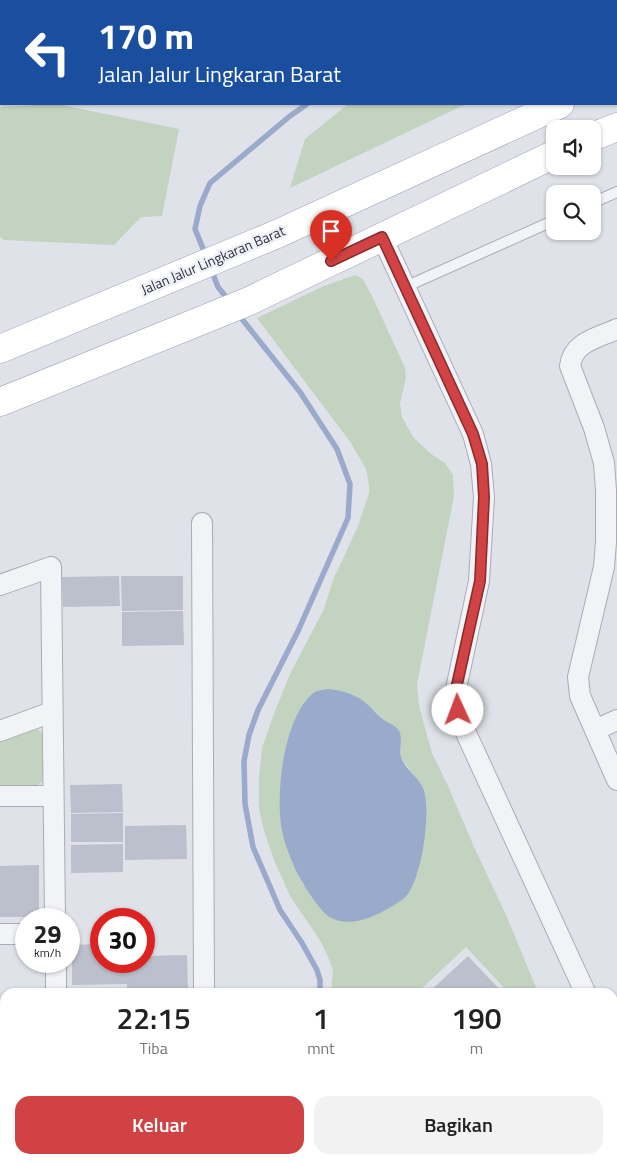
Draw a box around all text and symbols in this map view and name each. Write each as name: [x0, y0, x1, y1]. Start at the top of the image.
text: 170 m: [98, 9, 194, 63]
icon: left: [15, 20, 80, 85]
text: Jalan Jalur Lingkaran Barat: [98, 57, 341, 91]
map controls: [546, 120, 601, 240]
button: sound: [546, 120, 601, 175]
button: search: [546, 185, 601, 240]
pin: [310, 210, 352, 261]
icon: arrive: [317, 217, 345, 245]
street label: Jalan Jalur Lingkaran Barat: [138, 220, 288, 299]
position arrow: [431, 683, 483, 735]
speed limit sign: 30: [90, 908, 155, 973]
text: 29: [33, 915, 62, 953]
text: km/h: [34, 943, 61, 962]
text: 22:15: [116, 995, 191, 1041]
text: 1: [313, 995, 329, 1041]
text: 190: [451, 995, 502, 1041]
text: Tiba: [139, 1036, 168, 1060]
text: mnt: [307, 1036, 335, 1060]
text: m: [470, 1036, 483, 1060]
button: Keluar: [15, 1096, 304, 1154]
button: Bagikan: [314, 1096, 603, 1154]

